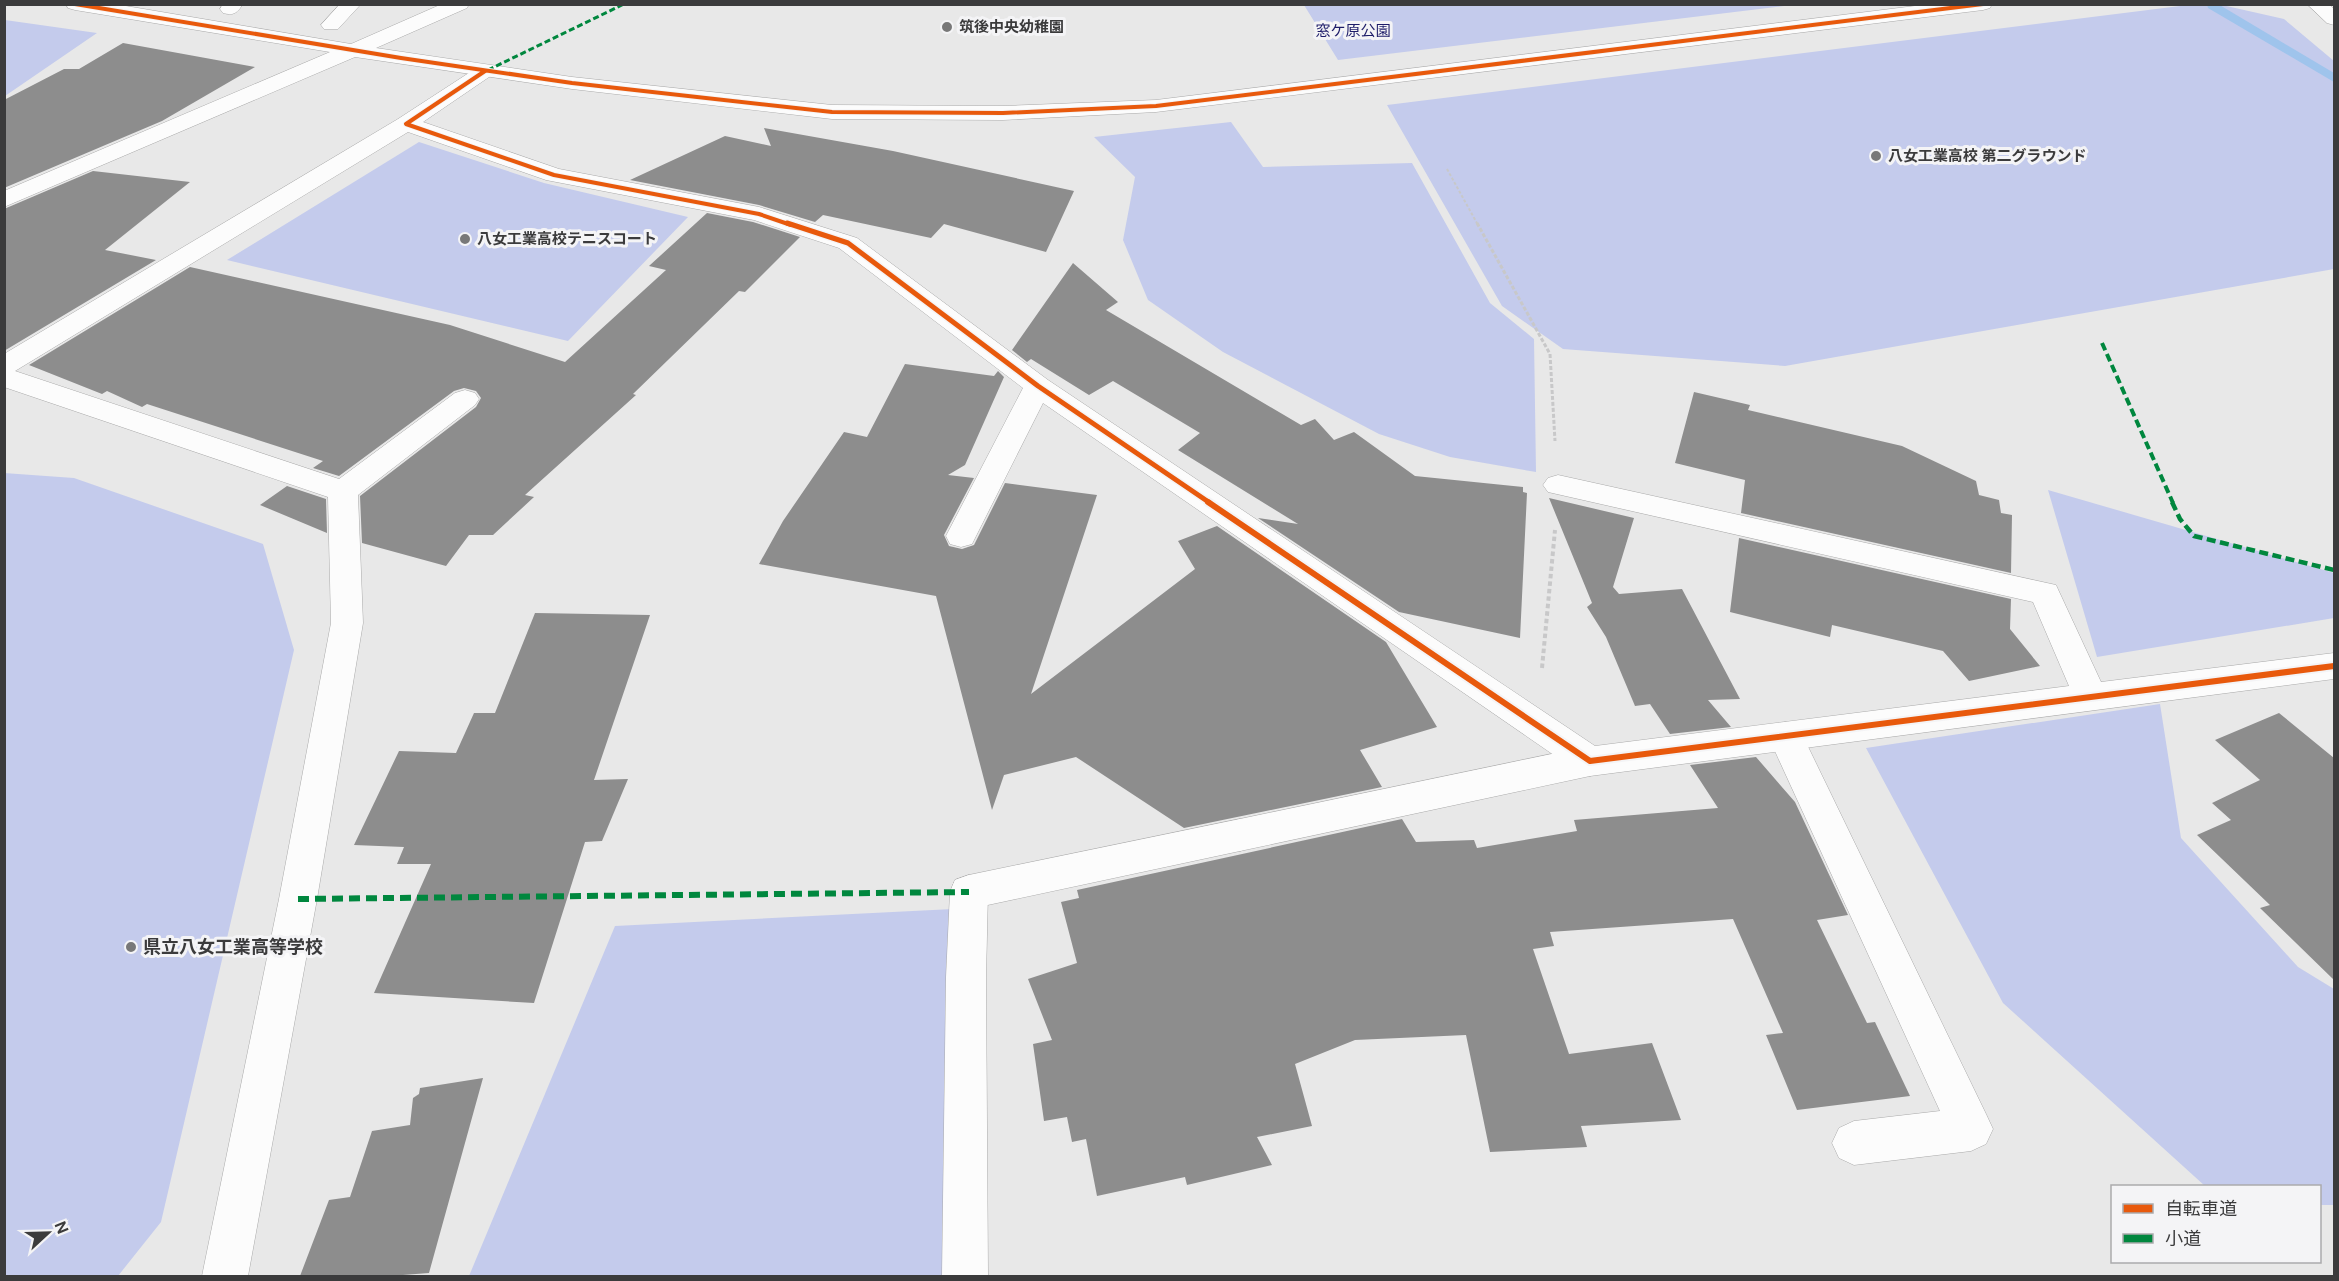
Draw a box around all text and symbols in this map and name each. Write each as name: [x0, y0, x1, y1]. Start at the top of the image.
place label: 筑後中央幼稚園: [959, 17, 1064, 37]
marker: 筑後中央幼稚園: [940, 20, 954, 34]
park label: 窓ケ原公園: [1315, 21, 1391, 41]
place label: 八女工業高校 第二グラウンド: [1888, 146, 2087, 166]
marker: 八女工業高校 第二グラウンド: [1869, 149, 1883, 163]
place label: 八女工業高校テニスコート: [477, 229, 657, 249]
marker: 八女工業高校テニスコート: [458, 232, 472, 246]
place label: 県立八女工業高等学校: [143, 935, 323, 959]
marker: 県立八女工業高等学校: [124, 940, 138, 954]
legend: [2111, 1185, 2321, 1263]
text: 自転車道: [2165, 1197, 2237, 1221]
north arrow: [18, 1203, 78, 1263]
text: N: [50, 1218, 73, 1237]
text: 小道: [2165, 1227, 2201, 1251]

